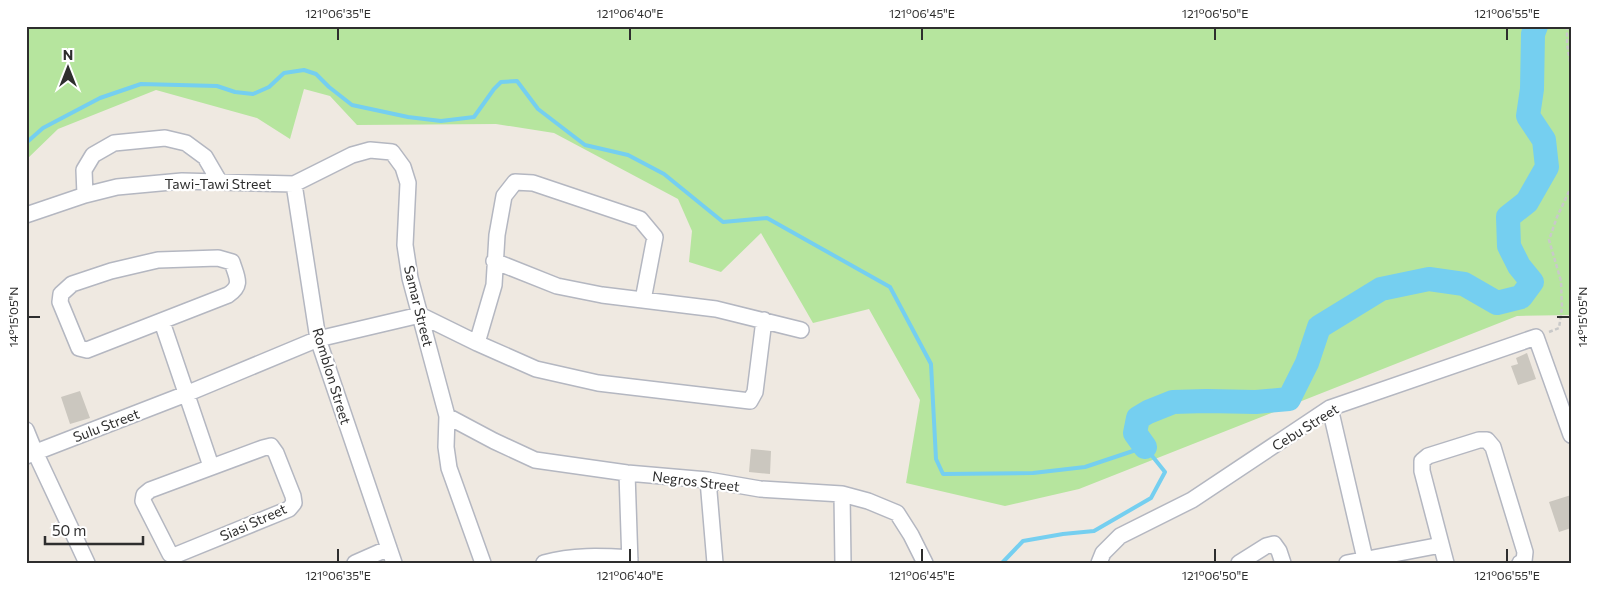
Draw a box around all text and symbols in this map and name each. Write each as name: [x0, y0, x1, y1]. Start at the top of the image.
text: 121°06'35"E: [305, 6, 371, 20]
text: 121°06'40"E: [597, 6, 663, 20]
text: 121°06'45"E: [889, 6, 955, 20]
text: 121°06'50"E: [1182, 6, 1248, 20]
text: 121°06'55"E: [1474, 6, 1540, 20]
north arrow: [42, 42, 92, 92]
text: N: [63, 46, 73, 63]
street label: Tawi-Tawi Street: [165, 175, 272, 192]
street label: Samar Street: [401, 264, 437, 349]
text: 14°15'05"N: [6, 287, 20, 347]
text: 14°15'05"N: [1575, 287, 1589, 347]
street label: Romblon Street: [309, 326, 355, 427]
street label: Cebu Street: [1269, 400, 1342, 454]
street label: Sulu Street: [70, 404, 142, 445]
street label: Negros Street: [651, 467, 741, 495]
street label: Siasi Street: [217, 500, 289, 544]
scale bar: [45, 514, 142, 546]
text: 50 m: [52, 521, 86, 539]
text: 121°06'35"E: [305, 568, 371, 582]
text: 121°06'40"E: [597, 568, 663, 582]
text: 121°06'45"E: [889, 568, 955, 582]
text: 121°06'50"E: [1182, 568, 1248, 582]
text: 121°06'55"E: [1474, 568, 1540, 582]

